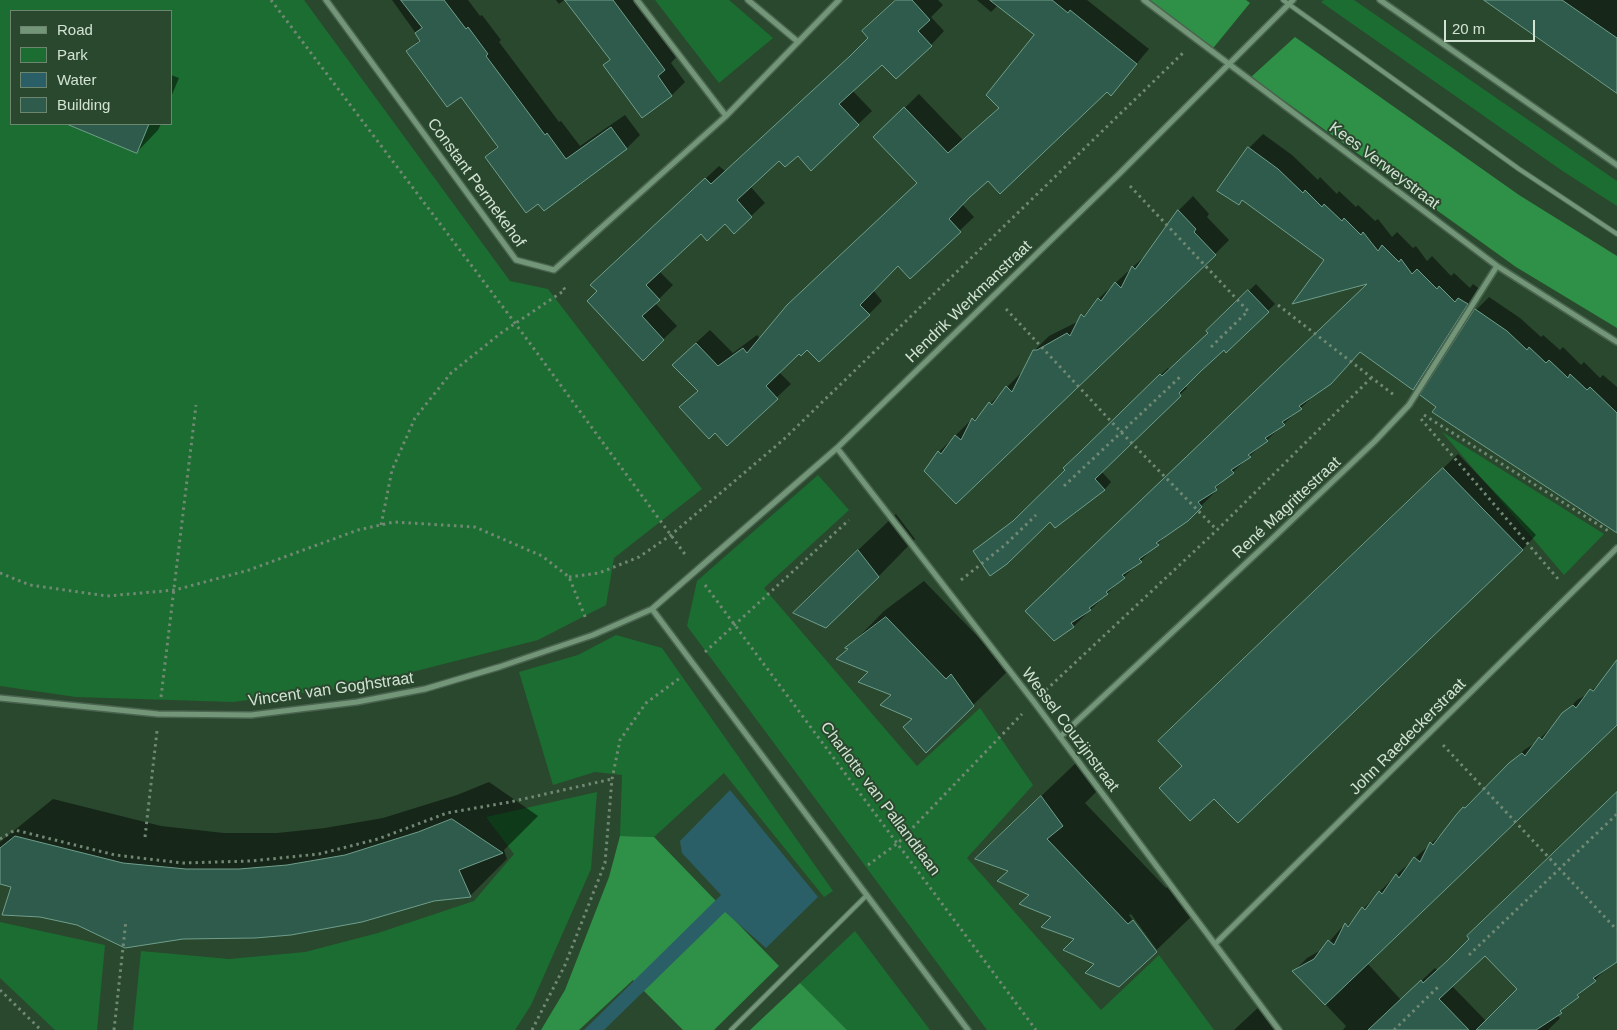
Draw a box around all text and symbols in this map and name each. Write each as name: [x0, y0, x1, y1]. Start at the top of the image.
legend: [10, 10, 172, 125]
scale bar: [1447, 10, 1538, 42]
text: 20 m: [1452, 20, 1485, 37]
text: Road: [57, 21, 93, 38]
text: Park: [57, 46, 88, 63]
text: Water: [57, 71, 96, 88]
text: Building: [57, 96, 110, 113]
street label: Constant Permekehof: [423, 115, 529, 251]
street label: Kees Verweystraat: [1325, 118, 1443, 214]
street label: Hendrik Werkmanstraat: [902, 237, 1036, 367]
street label: René Magrittestraat: [1229, 453, 1345, 563]
street label: Wessel Couzijnstraat: [1017, 664, 1123, 796]
street label: Vincent van Goghstraat: [247, 669, 415, 711]
street label: John Raedeckerstraat: [1346, 675, 1470, 799]
street label: Charlotte van Pallandtlaan: [816, 718, 944, 880]

